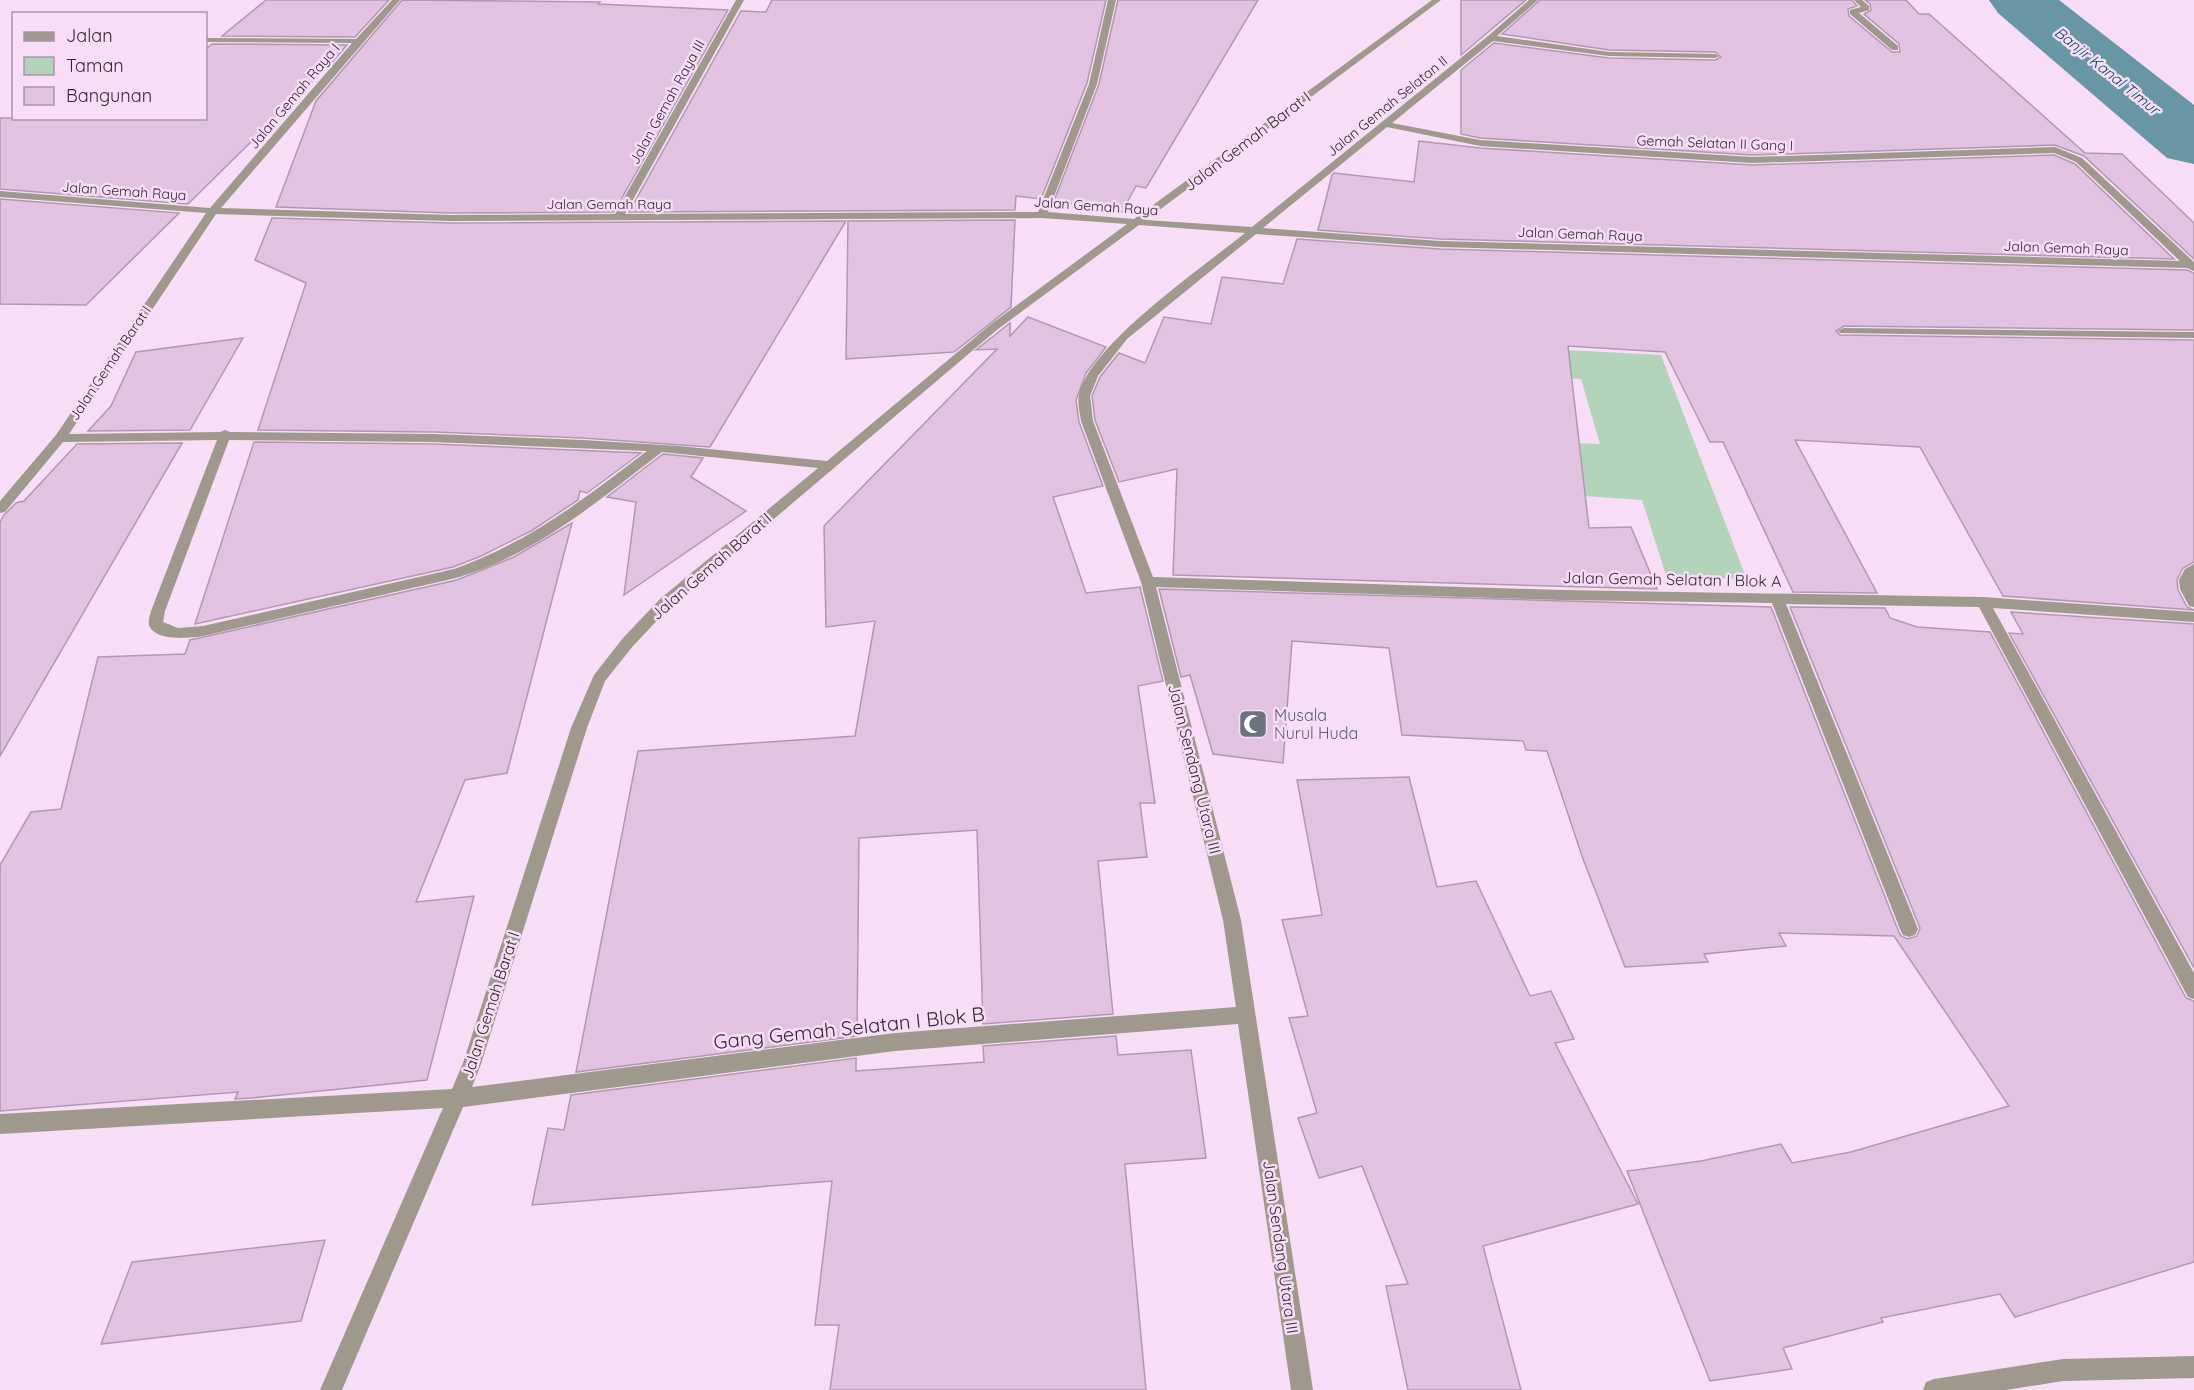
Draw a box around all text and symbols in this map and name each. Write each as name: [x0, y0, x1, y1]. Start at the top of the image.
legend: [12, 12, 207, 120]
water label: Banjir Kanal Timur: [2051, 22, 2165, 120]
text: Jalan: [66, 24, 113, 47]
street label: Jalan Gemah Raya III: [625, 37, 709, 167]
street label: Jalan Gemah Raya I: [245, 39, 343, 153]
street label: Jalan Gemah Selatan II: [1323, 52, 1451, 160]
text: Taman: [66, 54, 124, 77]
text: Bangunan: [66, 84, 152, 107]
street label: Jalan Gemah Barat I: [1180, 87, 1314, 195]
street label: Gemah Selatan II Gang I: [1636, 131, 1794, 155]
street label: Jalan Gemah Raya: [61, 178, 187, 204]
street label: Jalan Gemah Raya: [1033, 193, 1159, 219]
street label: Jalan Gemah Raya: [546, 195, 672, 213]
street label: Jalan Gemah Raya: [1517, 223, 1643, 245]
street label: Jalan Gemah Raya: [2003, 237, 2129, 259]
street label: Jalan Gemah Barat I: [65, 302, 155, 424]
street label: Jalan Gemah Barat I: [647, 508, 775, 624]
street label: Jalan Gemah Selatan I Blok A: [1562, 567, 1782, 591]
street label: Jalan Sendang Utara III: [1164, 682, 1226, 856]
place label: Musala Nurul Huda: [1274, 705, 1358, 743]
mosque icon: Musala Nurul Huda: [1237, 708, 1269, 740]
street label: Jalan Gemah Barat I: [457, 929, 523, 1081]
street label: Gang Gemah Selatan I Blok B: [712, 1001, 986, 1054]
street label: Jalan Sendang Utara III: [1259, 1159, 1303, 1335]

